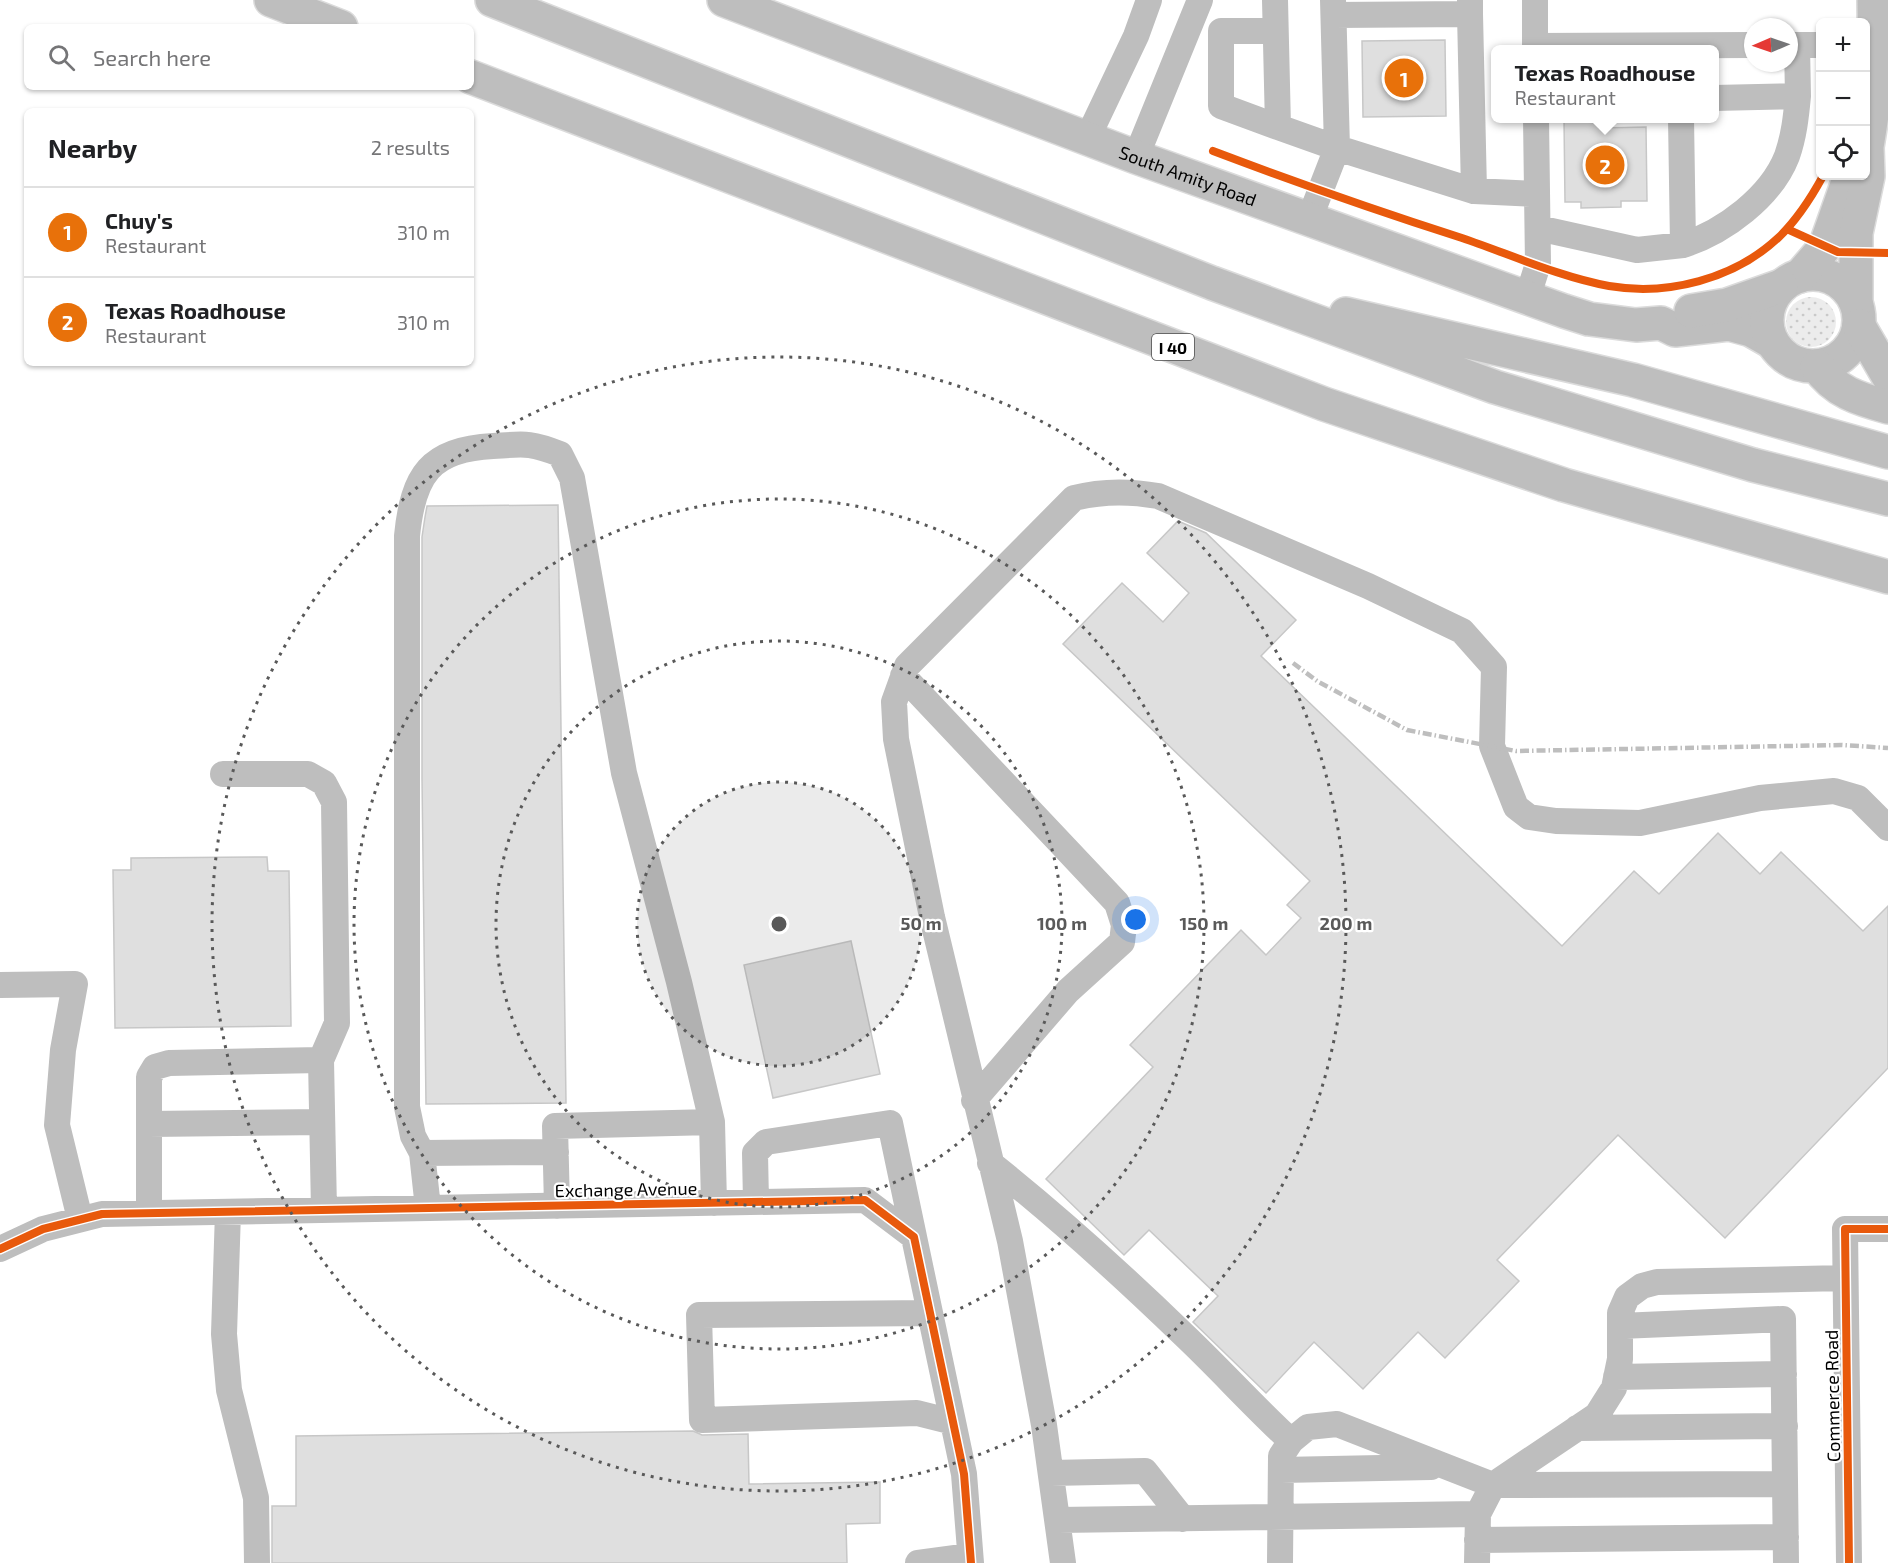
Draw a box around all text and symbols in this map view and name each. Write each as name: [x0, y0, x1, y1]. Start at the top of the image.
north arrow: [1744, 18, 1798, 72]
map controls: [1816, 18, 1870, 180]
button: +: [1816, 18, 1870, 72]
search box: [24, 24, 474, 90]
icon: search: [45, 41, 78, 74]
text: Search here: [93, 44, 211, 70]
popup: [1491, 45, 1719, 123]
pin: 1: [1384, 56, 1424, 100]
text: Texas Roadhouse: [1515, 59, 1695, 85]
button: −: [1816, 72, 1870, 126]
text: Restaurant: [1515, 85, 1616, 109]
button: locate: [1816, 126, 1870, 180]
text: Nearby: [48, 132, 137, 163]
text: 2 results: [371, 135, 450, 159]
street label: South Amity Road: [1116, 141, 1260, 210]
pin: 2: [1586, 142, 1624, 188]
text: Chuy's: [105, 207, 173, 233]
text: 1: [63, 220, 72, 244]
text: 310 m: [397, 220, 450, 244]
text: Restaurant: [105, 233, 206, 257]
text: Texas Roadhouse: [105, 297, 286, 323]
text: 2: [62, 310, 73, 334]
text: 310 m: [397, 310, 450, 334]
text: Restaurant: [105, 323, 206, 347]
road number: I 40: [1152, 334, 1194, 360]
your location: [1121, 905, 1150, 934]
text: 50 m: [900, 912, 942, 934]
text: 100 m: [1037, 912, 1087, 934]
text: 150 m: [1180, 912, 1228, 934]
text: 200 m: [1320, 912, 1372, 934]
centre of rings: [769, 914, 789, 934]
street label: Exchange Avenue: [555, 1177, 697, 1201]
street label: Commerce Road: [1820, 1330, 1844, 1462]

